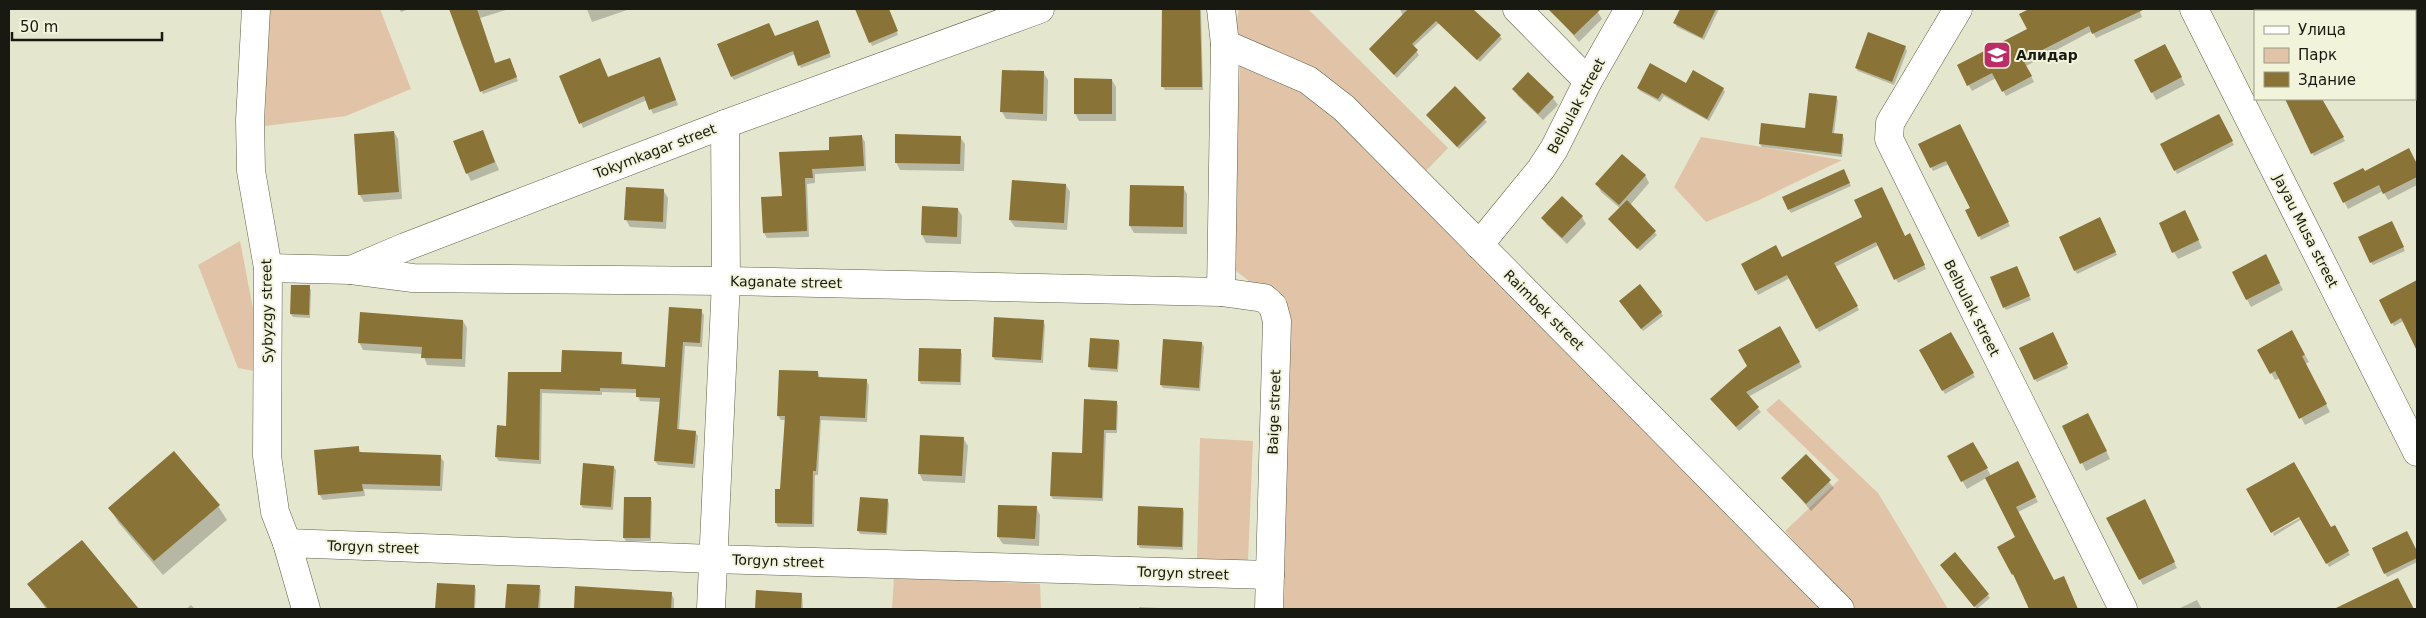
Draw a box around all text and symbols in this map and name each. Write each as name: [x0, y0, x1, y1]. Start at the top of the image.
scale bar: [12, 10, 162, 42]
legend: [2254, 10, 2416, 100]
text: 50 m: [20, 18, 58, 36]
text: Улица: [2298, 21, 2346, 39]
school or university icon: Алидар: [1982, 40, 2012, 70]
text: Парк: [2298, 46, 2337, 64]
place label: Алидар: [2016, 47, 2078, 63]
street label: Belbulak street: [1544, 55, 1608, 156]
text: Здание: [2298, 71, 2356, 89]
street label: Tokymkagar street: [591, 120, 719, 182]
street label: Jayau Musa street: [2270, 171, 2342, 291]
street label: Belbulak street: [1941, 257, 2003, 359]
street label: Sybyzgy street: [258, 258, 276, 363]
street label: Raimbek street: [1501, 267, 1588, 354]
street label: Kaganate street: [730, 273, 843, 291]
street label: Baige street: [1265, 369, 1283, 455]
street label: Torgyn street: [326, 537, 420, 557]
street label: Torgyn street: [731, 551, 825, 571]
street label: Torgyn street: [1136, 563, 1230, 583]

